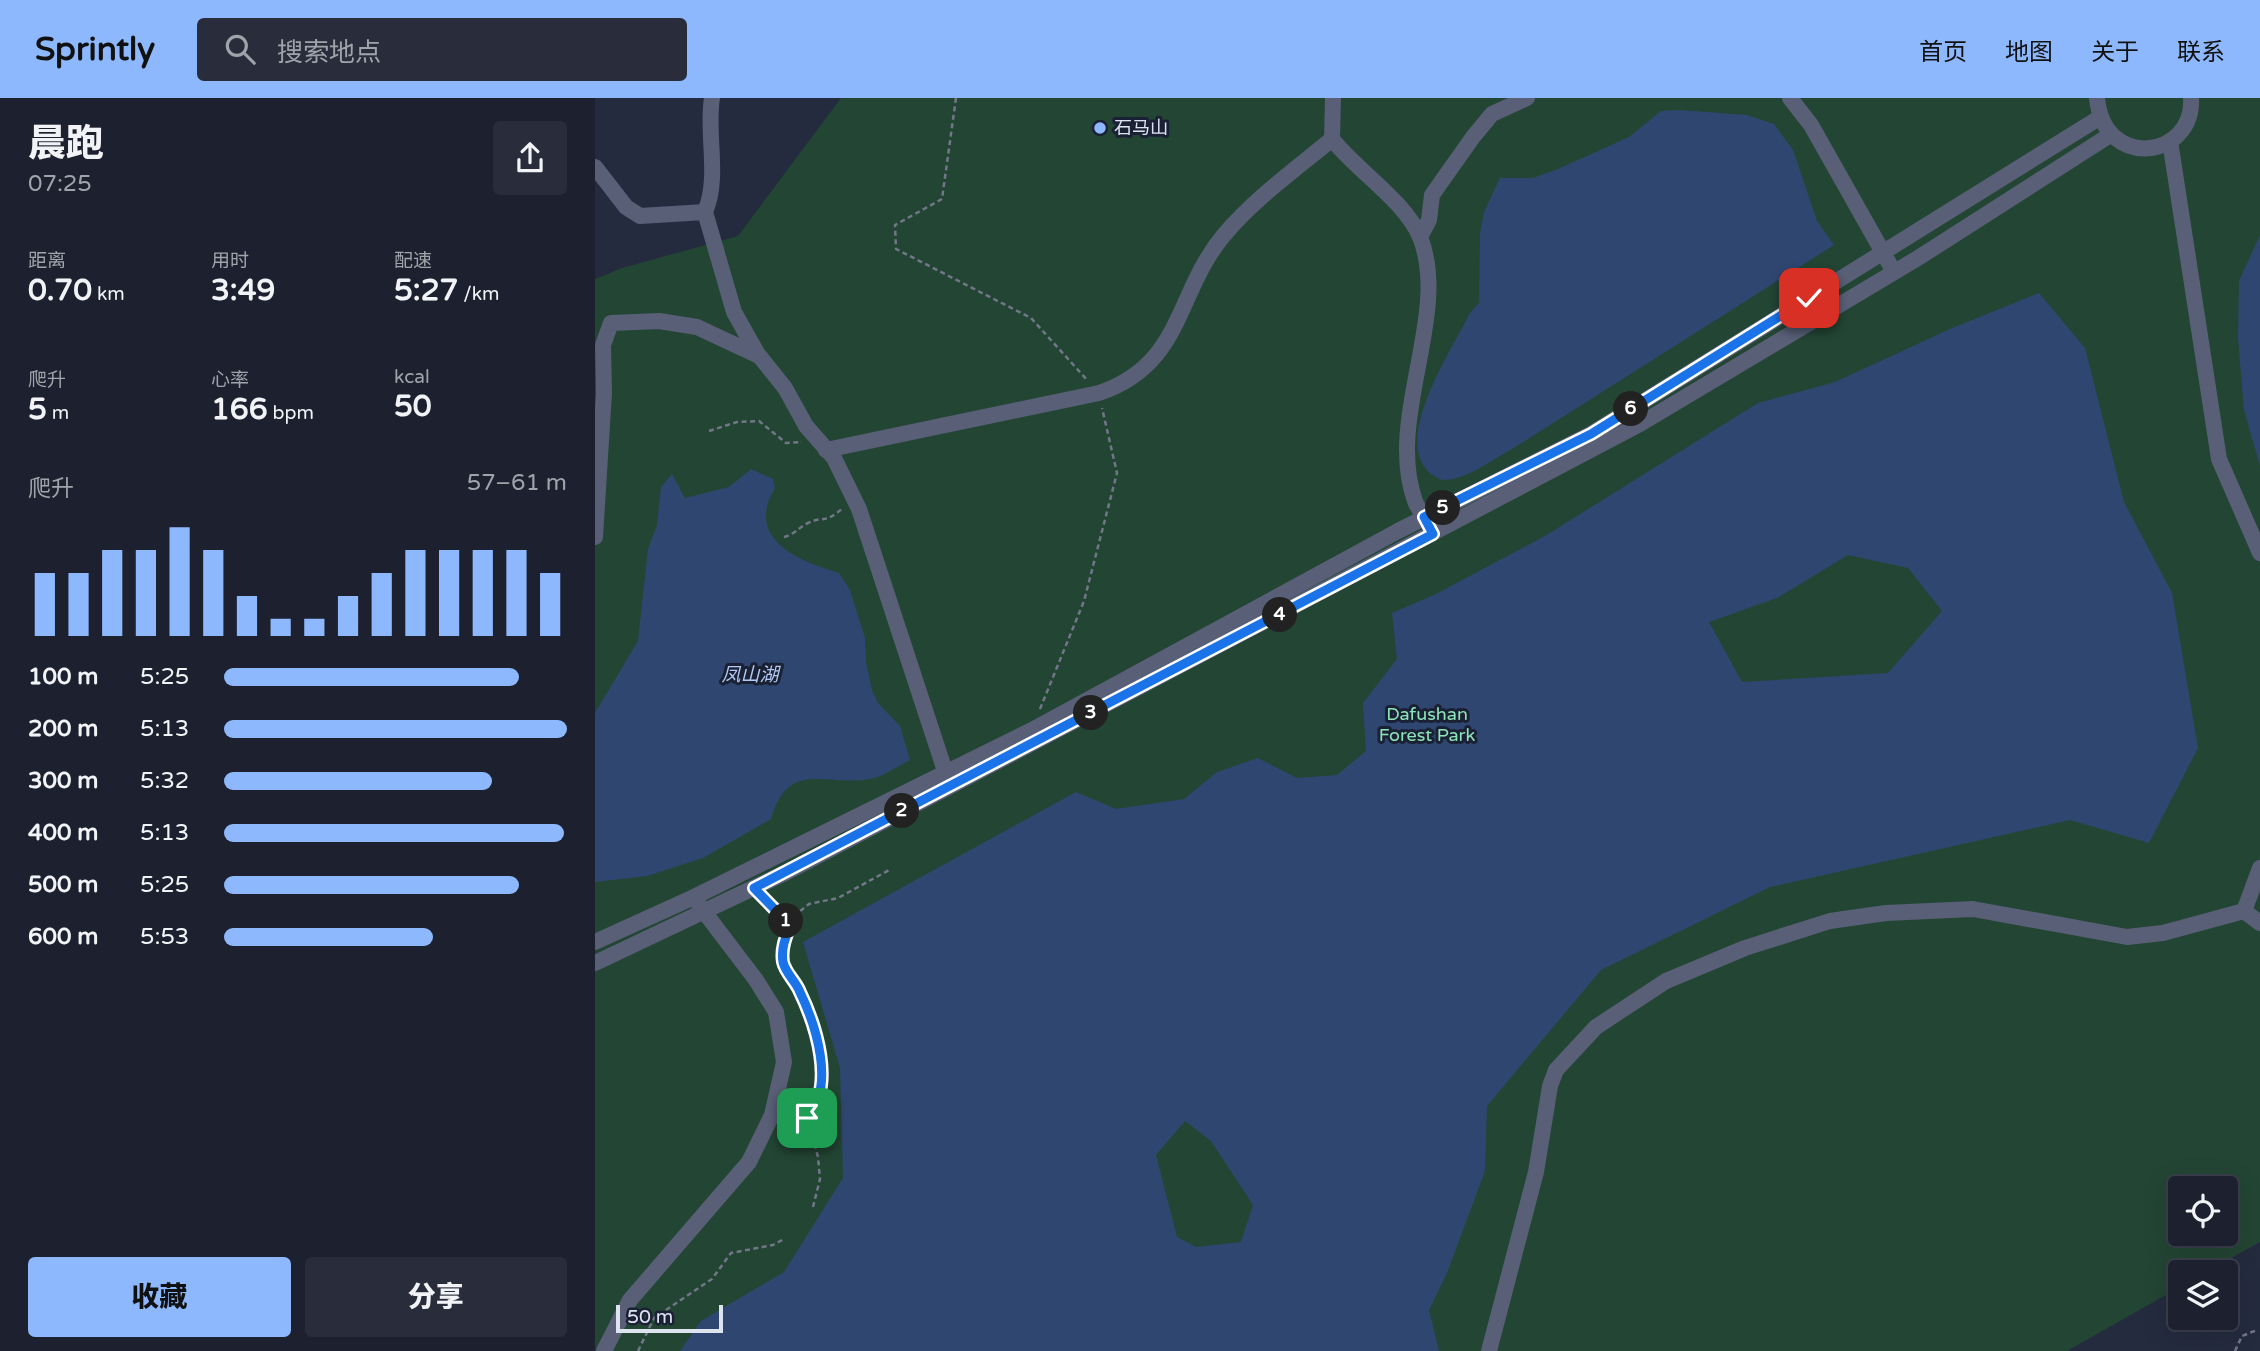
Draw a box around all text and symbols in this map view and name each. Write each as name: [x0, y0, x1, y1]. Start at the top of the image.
search box: [197, 18, 687, 81]
text: Sprintly: [35, 30, 155, 69]
icon: search: [221, 30, 259, 68]
text: 搜索地点: [277, 37, 381, 68]
text: 首页: [1919, 38, 1967, 67]
text: 地图: [2005, 38, 2053, 67]
text: 关于: [2091, 38, 2139, 67]
text: 联系: [2177, 38, 2225, 67]
place label: 石马山: [1114, 117, 1168, 139]
marker: 石马山: [1092, 120, 1108, 136]
text: 晨跑: [28, 121, 104, 167]
button: share: [493, 121, 567, 195]
text: 07:25: [28, 170, 92, 198]
text: 距离: [28, 250, 66, 272]
text: 用时: [211, 250, 249, 272]
text: 配速: [394, 250, 432, 272]
pin: [1779, 268, 1839, 328]
text: 0.70: [28, 272, 92, 309]
text: 3:49: [211, 272, 275, 309]
text: 5:27: [394, 272, 458, 309]
icon: check: [1790, 279, 1828, 317]
text: km: [92, 283, 125, 305]
text: /km: [458, 283, 499, 305]
text: kcal: [394, 366, 430, 388]
text: 爬升: [28, 369, 66, 391]
text: 心率: [211, 369, 249, 391]
text: 50: [394, 388, 432, 425]
text: 5: [28, 391, 47, 428]
text: 166: [211, 391, 268, 428]
pin: 6: [1613, 392, 1649, 426]
text: 6: [1625, 397, 1636, 419]
text: m: [47, 402, 69, 424]
text: bpm: [268, 402, 314, 424]
text: 57–61 m: [467, 469, 567, 497]
text: 爬升: [28, 475, 74, 503]
pin: 5: [1425, 490, 1461, 526]
text: 5: [1437, 496, 1448, 518]
pin: 4: [1263, 598, 1297, 632]
text: 4: [1274, 603, 1285, 625]
text: 100 m: [28, 663, 98, 691]
text: 5:25: [140, 663, 189, 691]
water label: 凤山湖: [721, 664, 781, 686]
pin: 3: [1073, 696, 1109, 730]
text: 3: [1085, 701, 1096, 723]
park label: Dafushan Forest Park: [1379, 703, 1475, 746]
text: 200 m: [28, 715, 98, 743]
text: 5:13: [140, 715, 189, 743]
text: 300 m: [28, 767, 98, 795]
text: 5:32: [140, 767, 189, 795]
pin: 2: [885, 794, 919, 828]
text: 2: [896, 799, 907, 821]
text: 400 m: [28, 819, 98, 847]
text: 5:13: [140, 819, 189, 847]
text: 500 m: [28, 871, 98, 899]
text: 5:25: [140, 871, 189, 899]
pin: 1: [769, 904, 803, 938]
text: 1: [780, 909, 791, 931]
text: 600 m: [28, 923, 98, 951]
text: 5:53: [140, 923, 189, 951]
pin: [777, 1088, 837, 1148]
icon: arrive: [788, 1099, 826, 1137]
map controls: [2168, 1176, 2238, 1330]
button: locate: [2168, 1176, 2238, 1246]
button: 收藏: [28, 1257, 291, 1337]
button: 分享: [305, 1257, 567, 1337]
button: layers: [2168, 1260, 2238, 1330]
scale bar: [616, 1302, 723, 1334]
text: 50 m: [627, 1306, 673, 1328]

